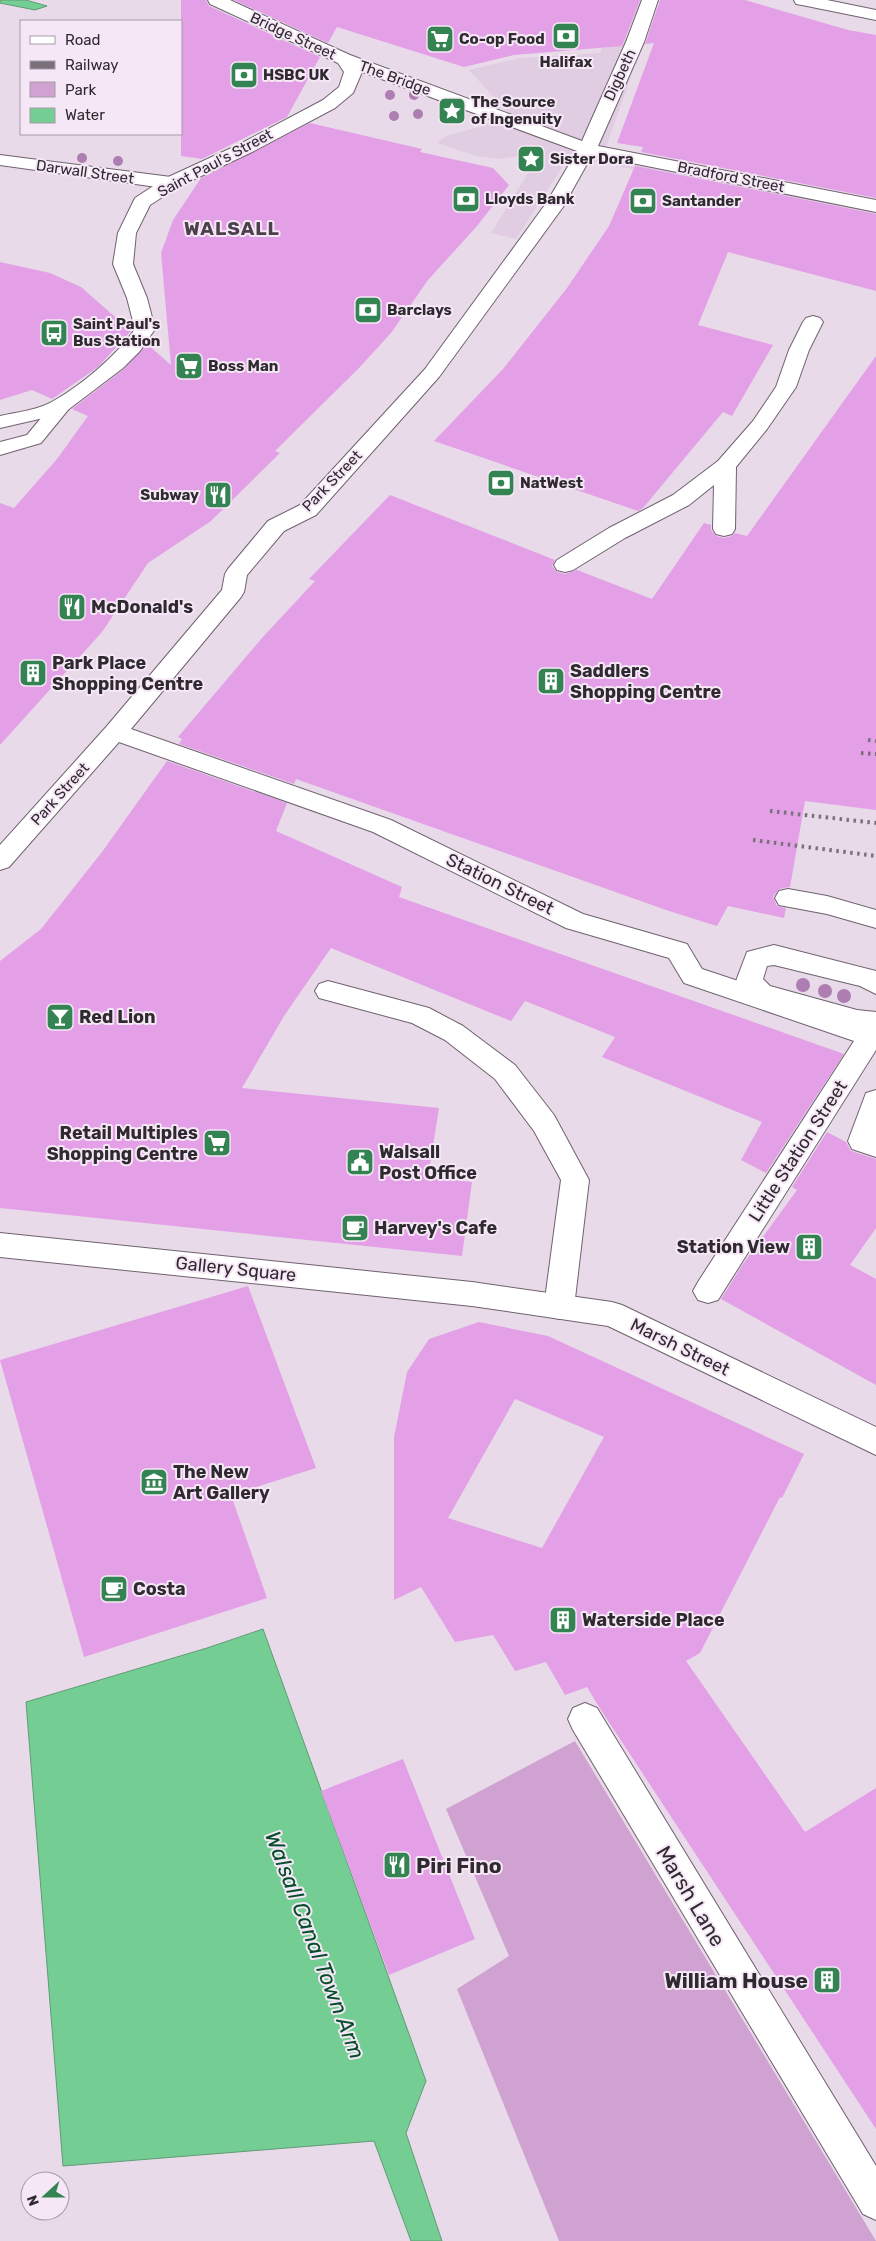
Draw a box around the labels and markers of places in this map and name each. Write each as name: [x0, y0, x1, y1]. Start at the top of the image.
bank icon: Halifax: [551, 21, 581, 51]
supermarket icon: Co-op Food: [425, 24, 455, 54]
place label: Co-op Food: [459, 30, 545, 48]
place label: Halifax: [540, 53, 593, 71]
bank icon: HSBC UK: [229, 60, 259, 90]
place label: HSBC UK: [263, 66, 329, 84]
place label: The Source of Ingenuity: [471, 93, 562, 128]
place icon: The Source of Ingenuity: [437, 96, 467, 126]
place icon: Sister Dora: [516, 144, 546, 174]
place label: Sister Dora: [550, 150, 634, 168]
bank icon: Lloyds Bank: [451, 184, 481, 214]
bank icon: Santander: [628, 186, 658, 216]
place label: Lloyds Bank: [485, 190, 575, 208]
place label: Santander: [662, 192, 741, 210]
bank icon: Barclays: [353, 295, 383, 325]
place label: Barclays: [387, 301, 452, 319]
place label: Saint Paul's Bus Station: [73, 315, 161, 350]
bus stop icon: Saint Paul's Bus Station: [39, 318, 69, 348]
supermarket icon: Boss Man: [174, 351, 204, 381]
place label: Boss Man: [208, 357, 278, 375]
bank icon: NatWest: [486, 468, 516, 498]
place label: NatWest: [520, 474, 583, 492]
restaurant icon: Subway: [203, 480, 233, 510]
place label: Subway: [140, 486, 199, 504]
restaurant icon: McDonald's: [57, 592, 87, 622]
place label: McDonald's: [91, 596, 193, 618]
place label: Park Place Shopping Centre: [52, 652, 204, 695]
building icon: Park Place Shopping Centre: [18, 658, 48, 688]
place label: Saddlers Shopping Centre: [570, 660, 722, 703]
building icon: Saddlers Shopping Centre: [536, 666, 566, 696]
bar icon: Red Lion: [45, 1002, 75, 1032]
place label: Red Lion: [79, 1006, 156, 1028]
place label: Retail Multiples Shopping Centre: [47, 1122, 198, 1165]
supermarket icon: Retail Multiples Shopping Centre: [202, 1128, 232, 1158]
place label: Walsall Post Office: [379, 1141, 477, 1184]
public building icon: Walsall Post Office: [345, 1147, 375, 1177]
cafe icon: Harvey's Cafe: [340, 1213, 370, 1243]
place label: Harvey's Cafe: [374, 1217, 497, 1239]
building icon: Station View: [794, 1232, 824, 1262]
place label: Station View: [677, 1236, 790, 1258]
place label: The New Art Gallery: [173, 1461, 270, 1504]
museum icon: The New Art Gallery: [139, 1467, 169, 1497]
cafe icon: Costa: [99, 1574, 129, 1604]
place label: Costa: [133, 1578, 186, 1600]
building icon: Waterside Place: [548, 1605, 578, 1635]
place label: Waterside Place: [582, 1609, 725, 1631]
restaurant icon: Piri Fino: [382, 1850, 412, 1880]
place label: Piri Fino: [416, 1853, 502, 1878]
building icon: William House: [812, 1965, 842, 1995]
place label: William House: [664, 1968, 808, 1993]

